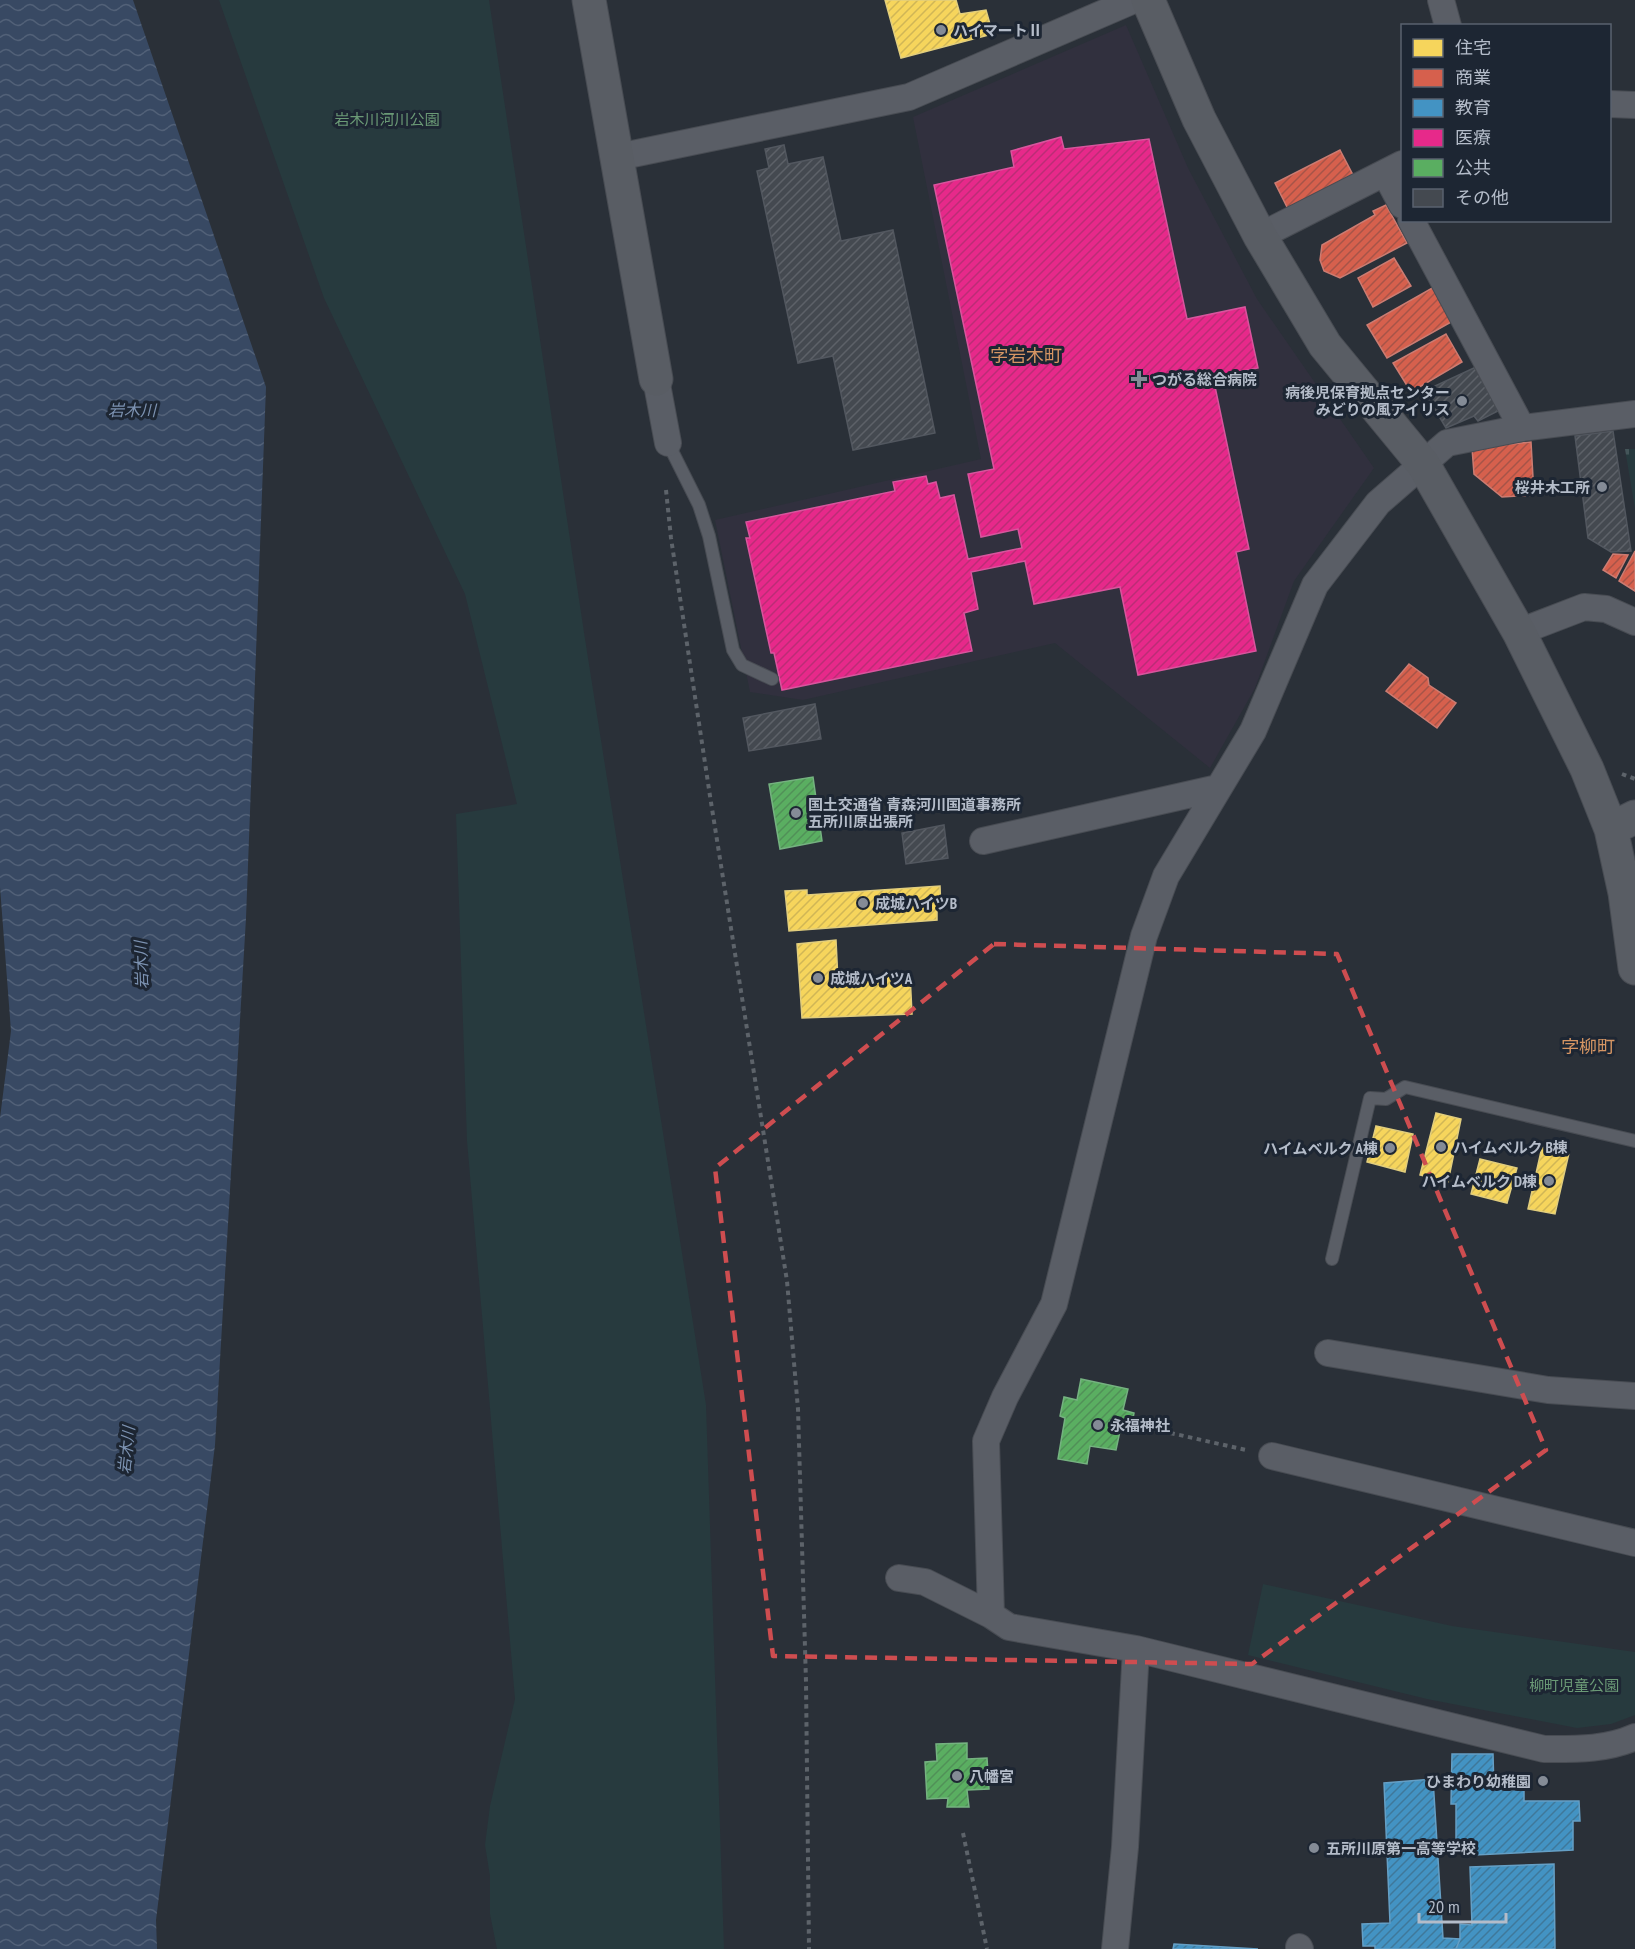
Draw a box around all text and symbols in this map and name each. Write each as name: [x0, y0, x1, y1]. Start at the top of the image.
place label: ハイマートⅡ: [953, 21, 1043, 40]
marker: ハイマートⅡ: [934, 23, 948, 37]
legend: [1401, 24, 1611, 222]
text: 住宅: [1455, 36, 1491, 59]
text: 商業: [1455, 66, 1491, 89]
text: 教育: [1455, 96, 1491, 119]
park label: 岩木川河川公園: [334, 110, 440, 129]
text: 医療: [1455, 126, 1491, 149]
text: 公共: [1455, 156, 1491, 179]
text: その他: [1455, 186, 1509, 209]
district label: 字岩木町: [990, 344, 1062, 367]
marker: つがる総合病院: [1130, 370, 1148, 388]
place label: つがる総合病院: [1152, 370, 1257, 389]
place label: 病後児保育拠点センター みどりの風アイリス: [1285, 383, 1450, 419]
marker: 病後児保育拠点センター みどりの風アイリス: [1455, 394, 1469, 408]
water label: 岩木川: [108, 400, 158, 420]
place label: 桜井木工所: [1515, 478, 1590, 497]
marker: 桜井木工所: [1595, 480, 1609, 494]
place label: 国土交通省 青森河川国道事務所 五所川原出張所: [808, 795, 1021, 831]
marker: 国土交通省 青森河川国道事務所 五所川原出張所: [789, 806, 803, 820]
place label: 成城ハイツB: [875, 894, 957, 913]
marker: 成城ハイツB: [856, 896, 870, 910]
water label: 岩木川: [130, 939, 152, 989]
place label: 成城ハイツA: [830, 969, 913, 988]
marker: 成城ハイツA: [811, 971, 825, 985]
district label: 字柳町: [1561, 1035, 1615, 1058]
place label: ハイムベルク B棟: [1453, 1138, 1568, 1157]
place label: ハイムベルク A棟: [1263, 1139, 1378, 1158]
marker: ハイムベルク B棟: [1434, 1140, 1448, 1154]
marker: ハイムベルク A棟: [1383, 1141, 1397, 1155]
place label: ハイムベルク D棟: [1421, 1172, 1537, 1191]
marker: ハイムベルク D棟: [1542, 1174, 1556, 1188]
place label: 永福神社: [1110, 1416, 1170, 1435]
marker: 永福神社: [1091, 1418, 1105, 1432]
water label: 岩木川: [114, 1423, 139, 1475]
park label: 柳町児童公園: [1529, 1676, 1619, 1695]
place label: 八幡宮: [969, 1767, 1014, 1786]
marker: 八幡宮: [950, 1769, 964, 1783]
place label: ひまわり幼稚園: [1426, 1772, 1531, 1791]
marker: ひまわり幼稚園: [1536, 1774, 1550, 1788]
place label: 五所川原第一高等学校: [1326, 1839, 1476, 1858]
marker: 五所川原第一高等学校: [1307, 1841, 1321, 1855]
scale bar: [1419, 1886, 1506, 1924]
text: 20 m: [1428, 1895, 1460, 1918]

